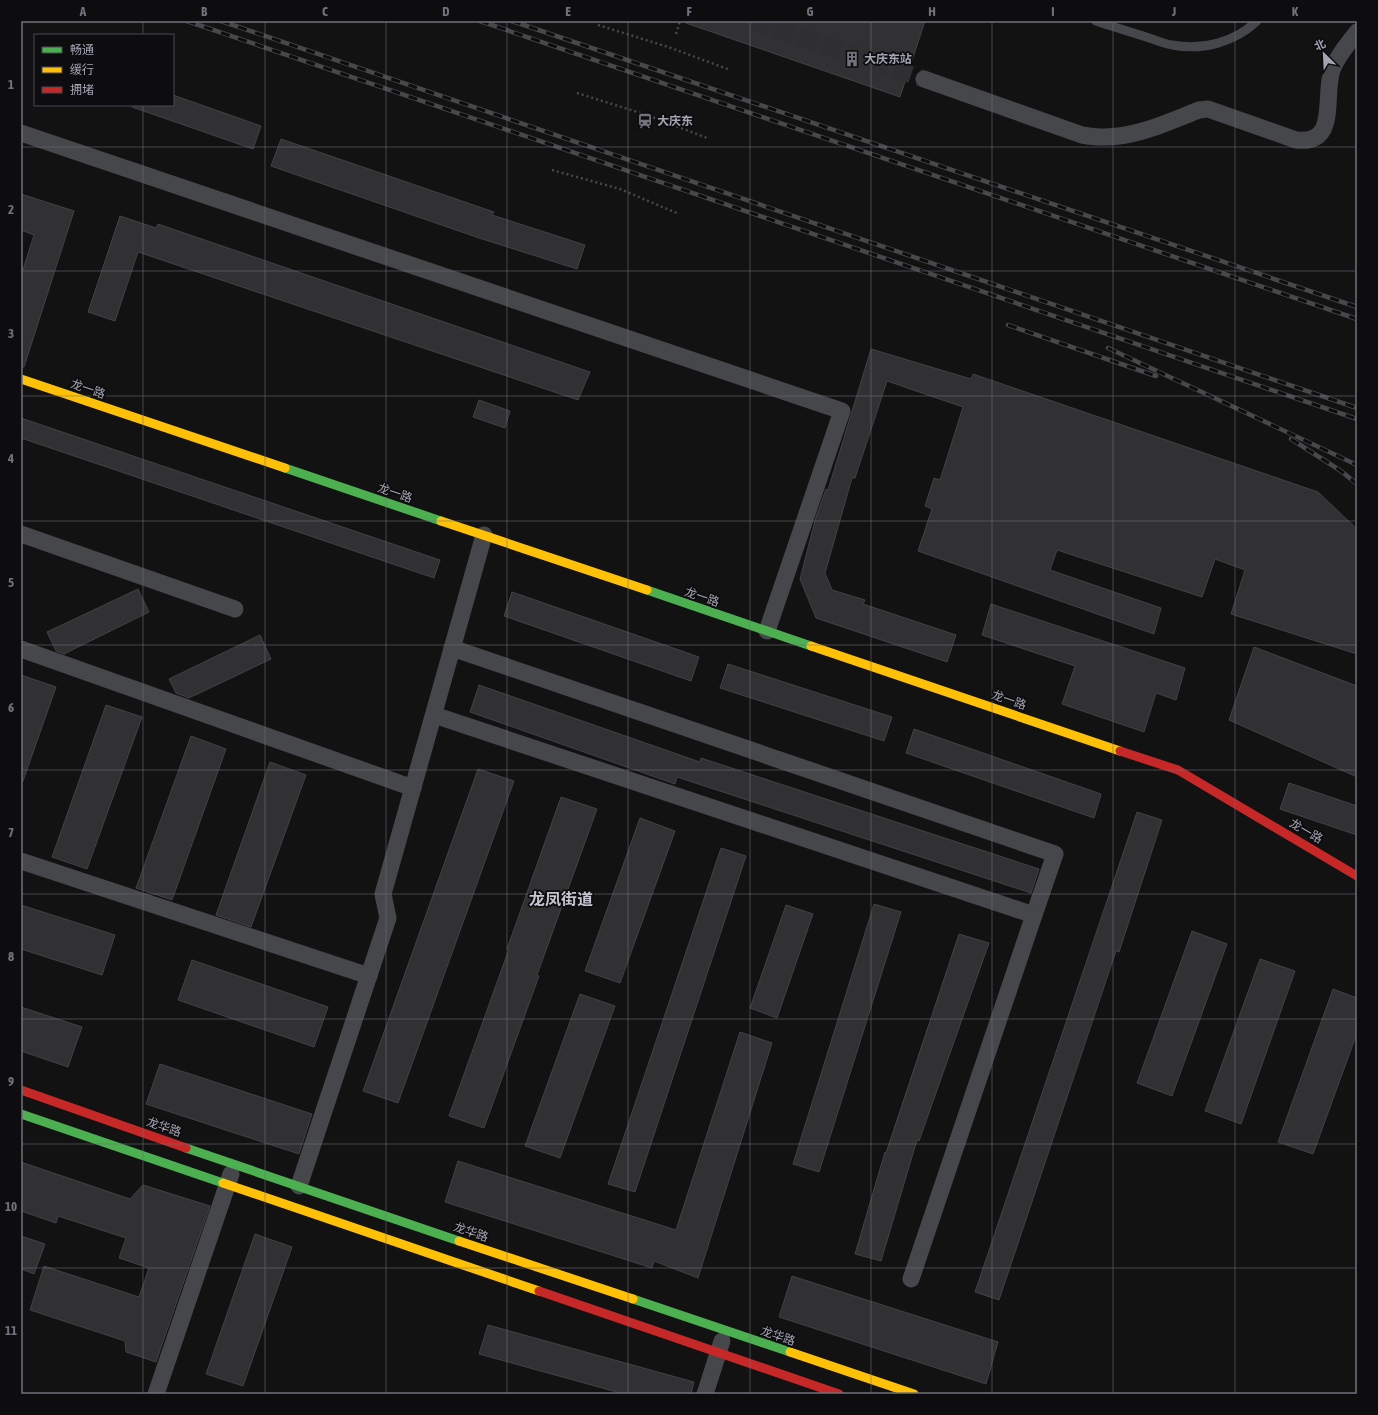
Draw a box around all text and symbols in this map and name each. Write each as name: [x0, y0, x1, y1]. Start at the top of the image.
text: A: [79, 4, 87, 19]
text: B: [201, 4, 208, 19]
text: C: [322, 4, 328, 19]
text: D: [442, 4, 450, 19]
text: E: [565, 4, 571, 19]
text: F: [686, 4, 692, 19]
text: G: [807, 4, 814, 19]
text: H: [928, 4, 936, 19]
text: I: [1051, 4, 1055, 19]
text: J: [1171, 4, 1176, 19]
text: K: [1292, 4, 1299, 19]
legend: [34, 34, 174, 106]
north arrow: [1304, 34, 1344, 74]
text: 北: [1312, 37, 1327, 53]
text: 畅通: [70, 43, 94, 57]
building icon: 大庆东站: [843, 50, 861, 68]
place label: 大庆东站: [864, 52, 912, 66]
text: 缓行: [70, 63, 94, 77]
text: 1: [8, 77, 14, 92]
text: 拥堵: [70, 83, 94, 97]
station icon: 大庆东: [636, 112, 654, 130]
place label: 大庆东: [657, 114, 693, 128]
text: 2: [8, 202, 14, 217]
text: 3: [8, 326, 14, 341]
street label: 龙一路: [69, 377, 107, 401]
text: 4: [7, 451, 14, 466]
street label: 龙一路: [376, 481, 414, 505]
text: 5: [8, 575, 14, 590]
street label: 龙一路: [683, 585, 721, 609]
street label: 龙一路: [990, 688, 1028, 712]
text: 6: [8, 700, 14, 715]
street label: 龙一路: [1287, 816, 1325, 846]
text: 7: [8, 825, 14, 840]
district label: 龙凤街道: [529, 890, 593, 908]
text: 8: [8, 949, 14, 964]
text: 9: [8, 1074, 14, 1089]
street label: 龙华路: [145, 1115, 183, 1139]
text: 10: [5, 1199, 17, 1214]
street label: 龙华路: [452, 1220, 490, 1244]
text: 11: [5, 1323, 17, 1338]
street label: 龙华路: [759, 1324, 797, 1348]

